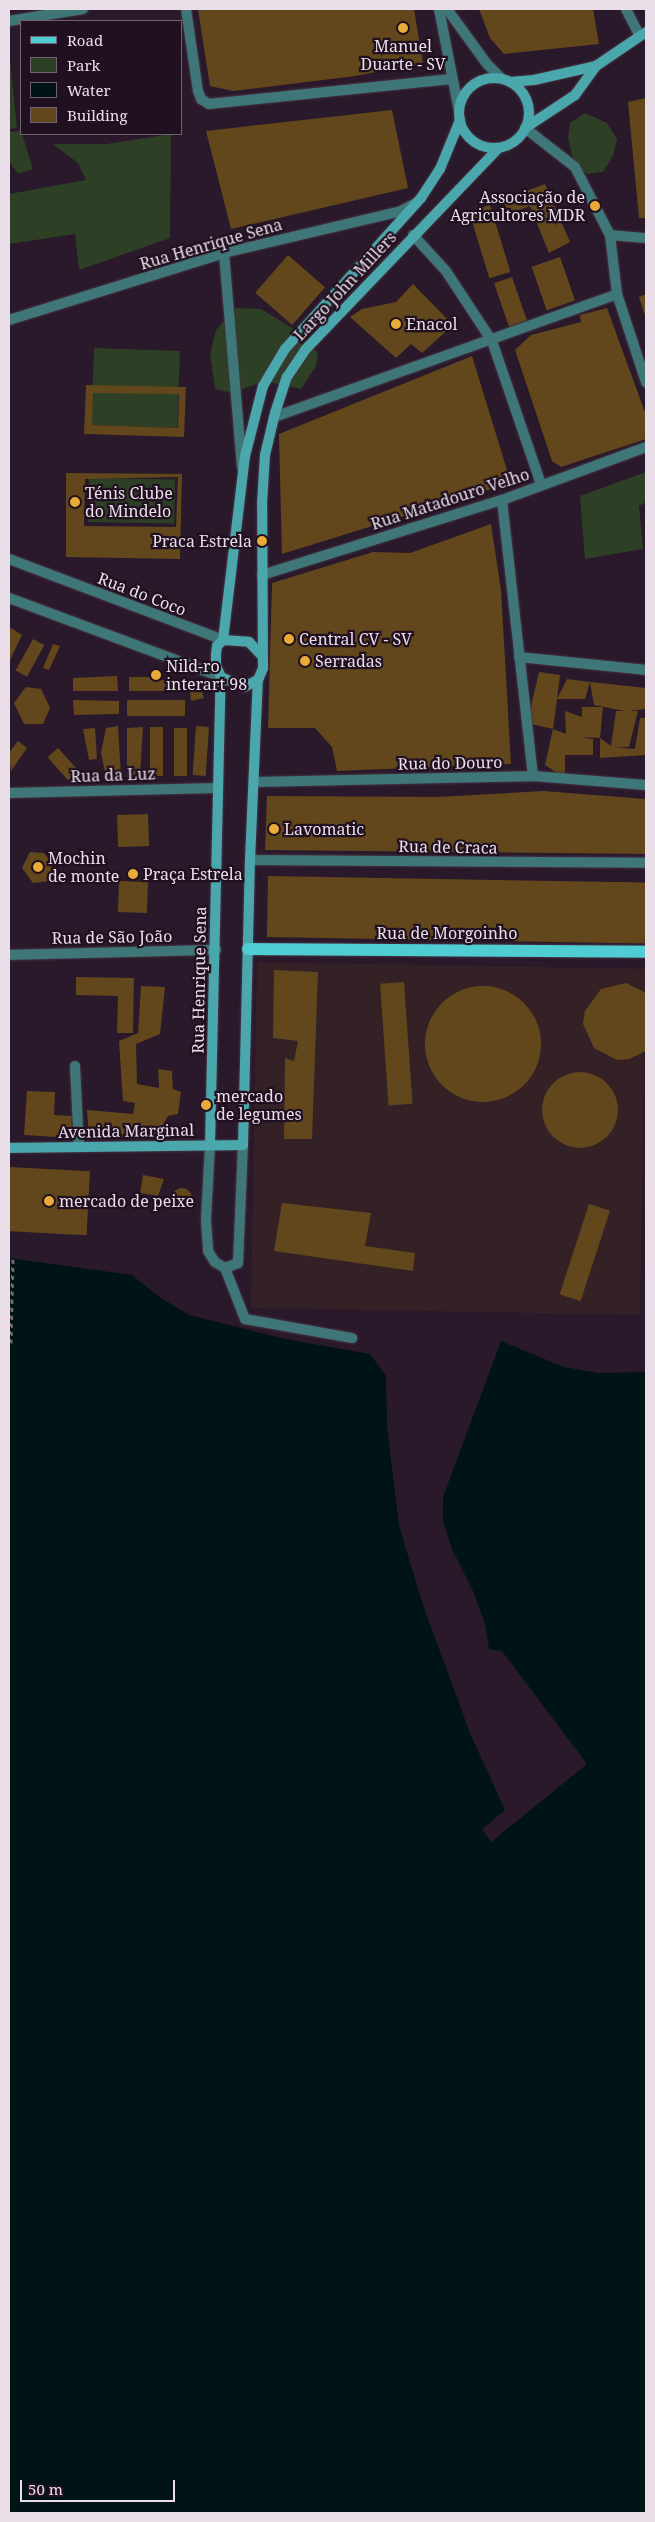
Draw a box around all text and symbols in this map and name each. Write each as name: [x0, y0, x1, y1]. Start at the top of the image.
legend: [20, 20, 182, 135]
marker: Manuel Duarte - SV: [397, 22, 409, 34]
text: Road: [67, 30, 103, 50]
place label: Manuel Duarte - SV: [361, 36, 445, 74]
text: Park: [67, 55, 100, 75]
text: Water: [67, 80, 110, 100]
text: Building: [67, 105, 128, 125]
place label: Associação de Agricultores MDR: [450, 187, 585, 225]
marker: Associação de Agricultores MDR: [589, 200, 601, 212]
street label: Rua Henrique Sena: [138, 214, 284, 274]
street label: Largo John Millers: [290, 228, 400, 344]
place label: Enacol: [406, 314, 457, 334]
marker: Enacol: [390, 318, 402, 330]
street label: Rua Matadouro Velho: [368, 464, 532, 534]
place label: Ténis Clube do Mindelo: [85, 483, 173, 521]
marker: Ténis Clube do Mindelo: [69, 496, 81, 508]
place label: Praca Estrela: [152, 531, 252, 551]
marker: Praca Estrela: [256, 535, 268, 547]
street label: Rua do Coco: [95, 568, 189, 620]
place label: Central CV - SV: [299, 629, 412, 649]
marker: Central CV - SV: [283, 633, 295, 645]
place label: Serradas: [315, 651, 382, 671]
marker: Serradas: [299, 655, 311, 667]
place label: Nild-ro interart 98: [166, 656, 247, 694]
marker: Nild-ro interart 98: [150, 669, 162, 681]
street label: Rua do Douro: [397, 752, 503, 774]
street label: Rua da Luz: [70, 764, 156, 786]
place label: Lavomatic: [284, 819, 364, 839]
marker: Lavomatic: [268, 823, 280, 835]
street label: Rua de Craca: [398, 837, 498, 857]
place label: Mochin de monte: [48, 848, 119, 886]
marker: Mochin de monte: [32, 861, 44, 873]
place label: Praça Estrela: [143, 864, 243, 884]
marker: Praça Estrela: [127, 868, 139, 880]
street label: Rua Henrique Sena: [188, 906, 210, 1054]
street label: Rua de Morgoinho: [377, 923, 517, 943]
street label: Rua de São João: [52, 926, 172, 948]
place label: mercado de legumes: [216, 1086, 302, 1124]
marker: mercado de legumes: [200, 1099, 212, 1111]
street label: Avenida Marginal: [58, 1120, 194, 1142]
place label: mercado de peixe: [59, 1191, 194, 1211]
marker: mercado de peixe: [43, 1195, 55, 1207]
scale bar: [22, 2470, 178, 2502]
text: 50 m: [28, 2479, 63, 2499]

